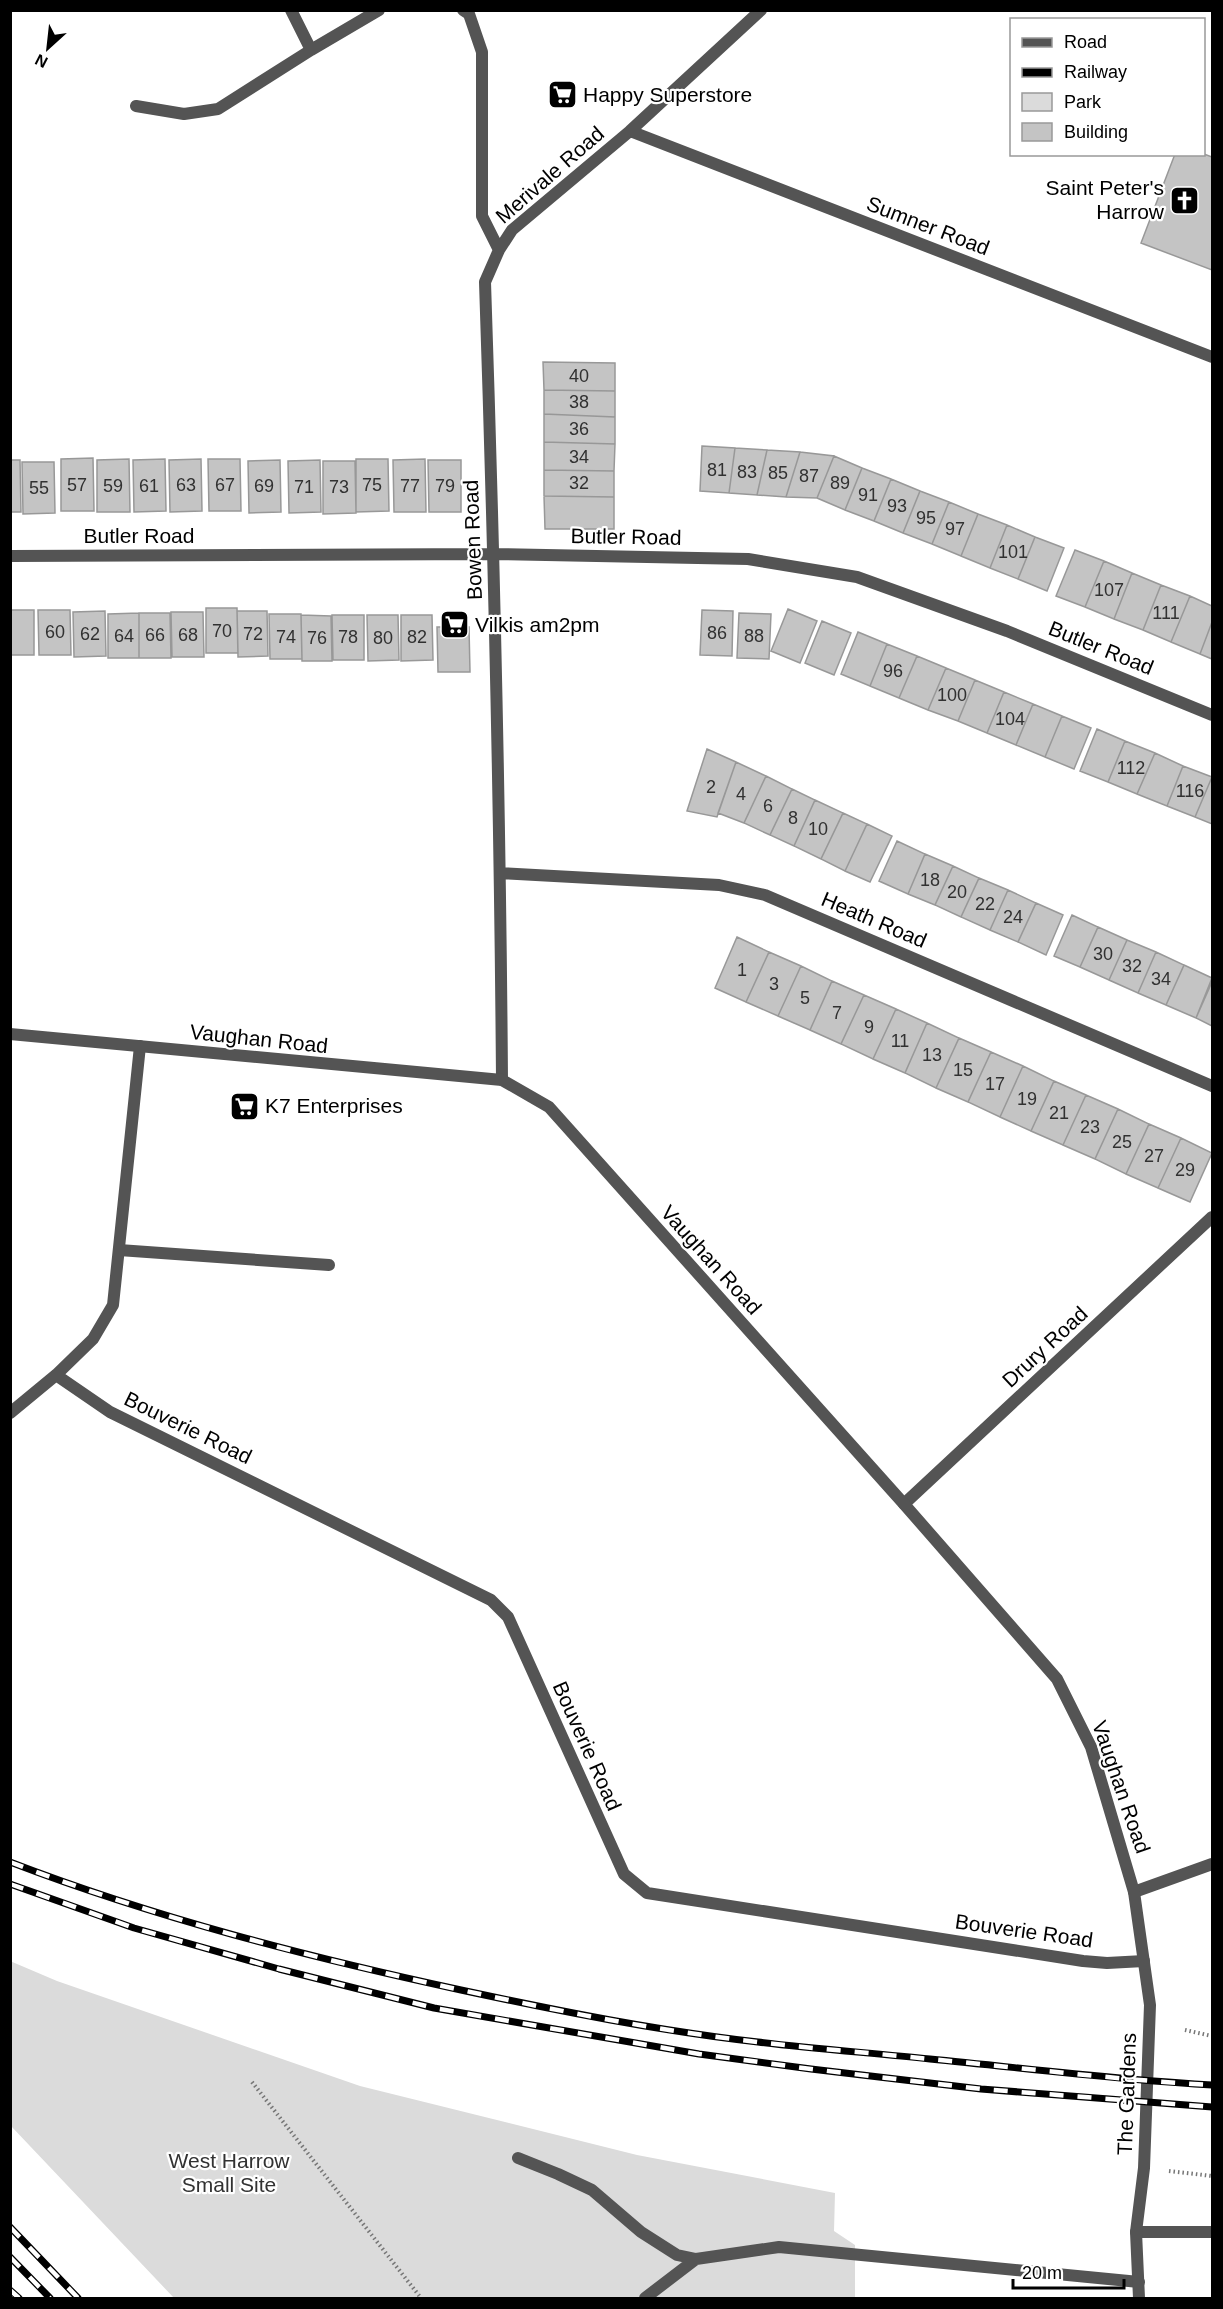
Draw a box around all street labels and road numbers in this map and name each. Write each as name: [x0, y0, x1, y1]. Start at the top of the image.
street label: Merivale Road: [491, 122, 608, 228]
street label: Sumner Road: [864, 192, 993, 259]
street label: Bowen Road: [459, 480, 486, 601]
street label: Butler Road: [84, 524, 194, 547]
street label: Butler Road: [570, 524, 682, 549]
street label: Butler Road: [1045, 616, 1157, 679]
street label: Heath Road: [818, 887, 930, 952]
street label: Vaughan Road: [189, 1020, 329, 1057]
street label: Vaughan Road: [656, 1200, 766, 1319]
street label: Drury Road: [998, 1302, 1092, 1392]
street label: Bouverie Road: [121, 1387, 256, 1468]
street label: Bouverie Road: [549, 1678, 626, 1814]
street label: Vaughan Road: [1088, 1718, 1155, 1856]
street label: Bouverie Road: [954, 1909, 1094, 1952]
street label: The Gardens: [1113, 2032, 1140, 2156]

